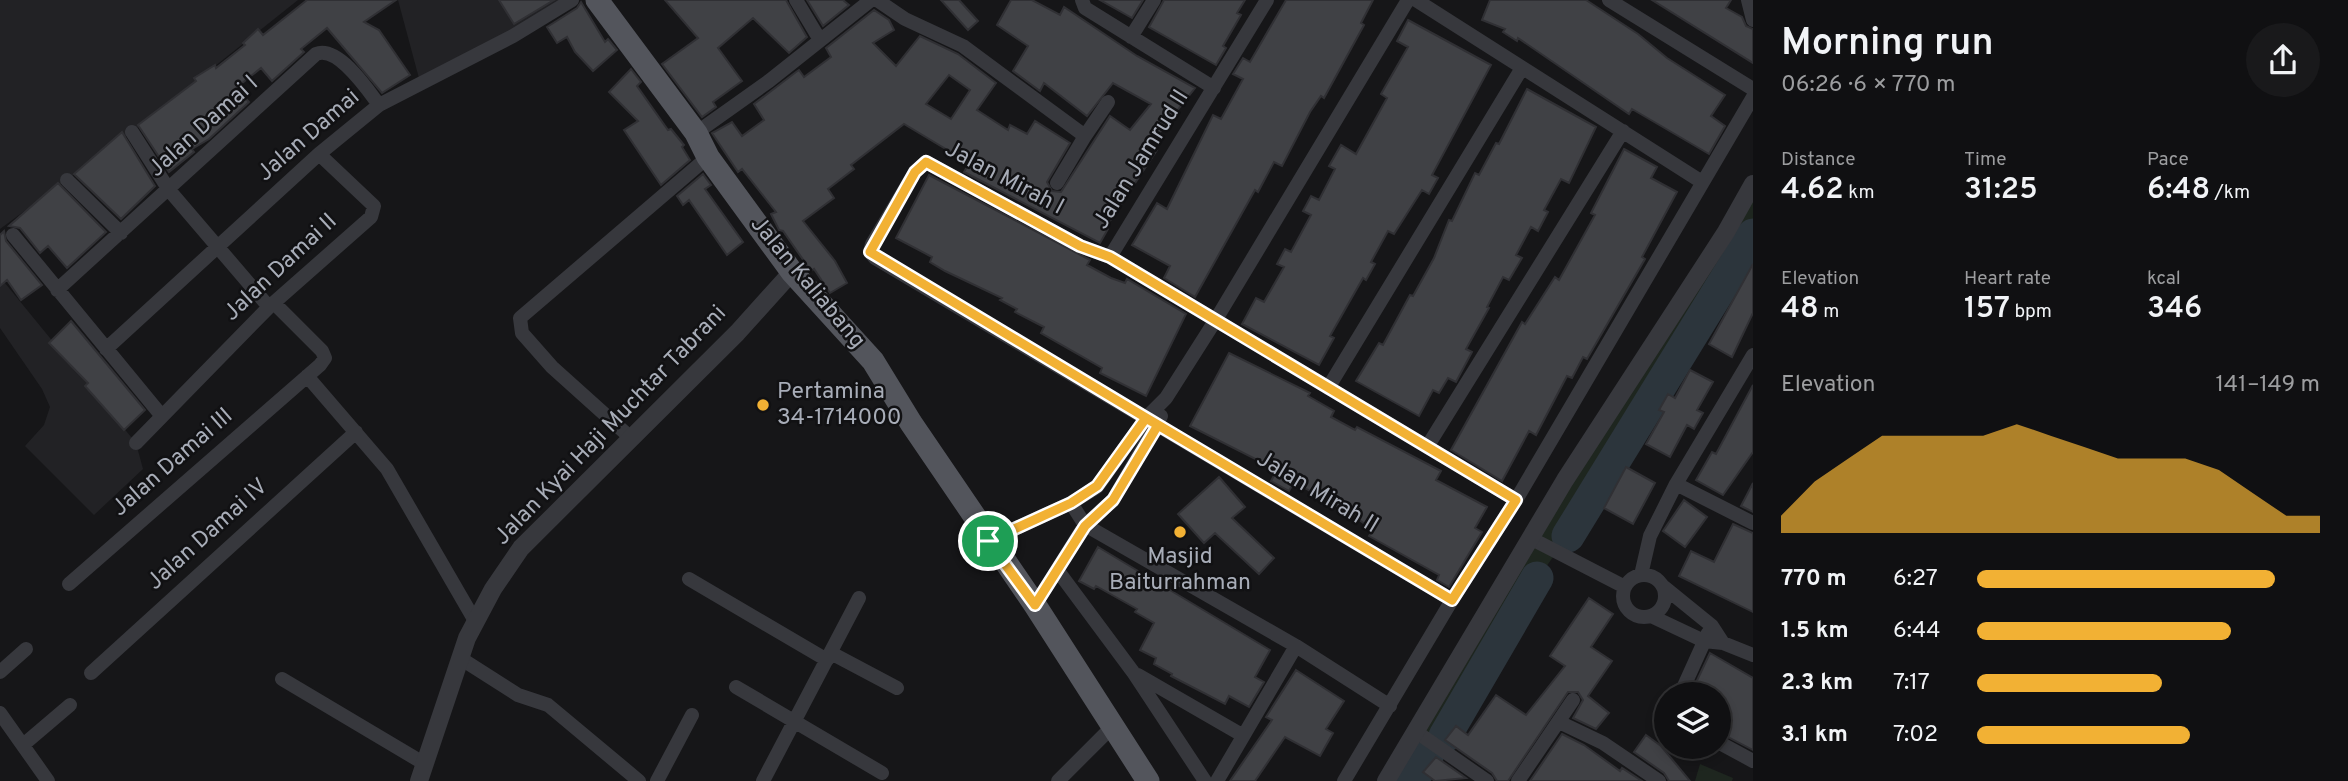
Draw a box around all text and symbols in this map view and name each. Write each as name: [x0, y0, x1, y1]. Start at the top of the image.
text: Morning run: [1781, 20, 1994, 69]
button: share: [2246, 23, 2320, 97]
street label: Jalan Damai I: [143, 70, 265, 184]
text: 06:26 · 6 × 770 m: [1781, 71, 1956, 100]
street label: Jalan Damai: [252, 84, 366, 188]
street label: Jalan Jamrud II: [1088, 85, 1196, 235]
street label: Jalan Mirah I: [939, 135, 1069, 223]
text: Distance: [1781, 148, 1856, 172]
text: Time: [1964, 148, 2007, 172]
text: Pace: [2147, 148, 2189, 172]
text: 4.62: [1781, 172, 1844, 209]
text: 31:25: [1964, 172, 2038, 209]
text: 6:48: [2147, 172, 2210, 209]
text: km: [1844, 181, 1875, 205]
text: /km: [2210, 181, 2250, 205]
street label: Jalan Damai II: [218, 208, 344, 328]
street label: Jalan Kaliabang: [743, 211, 871, 355]
text: Elevation: [1781, 267, 1859, 291]
text: Heart rate: [1964, 267, 2051, 291]
text: kcal: [2147, 267, 2181, 291]
text: 48: [1781, 291, 1819, 328]
text: 157: [1964, 291, 2010, 328]
text: 346: [2147, 291, 2202, 328]
street label: Jalan Kyai Haji Muchtar Tabrani: [489, 300, 733, 552]
text: m: [1819, 300, 1839, 324]
text: bpm: [2010, 300, 2052, 324]
text: Elevation: [1781, 371, 1876, 400]
text: 141–149 m: [2216, 371, 2320, 400]
place label: Pertamina 34-1714000: [777, 378, 902, 433]
marker: Pertamina 34-1714000: [755, 397, 771, 413]
street label: Jalan Damai III: [106, 402, 240, 524]
street label: Jalan Mirah II: [1251, 445, 1383, 541]
street label: Jalan Damai IV: [141, 473, 275, 597]
pin: [958, 511, 1018, 571]
icon: arrive: [969, 522, 1007, 560]
marker: Masjid Baiturrahman: [1172, 524, 1188, 540]
place label: Masjid Baiturrahman: [1109, 543, 1251, 598]
text: 770 m: [1781, 565, 1847, 594]
text: 6:27: [1893, 565, 1938, 594]
text: 1.5 km: [1781, 617, 1849, 646]
text: 6:44: [1893, 617, 1940, 646]
text: 2.3 km: [1781, 669, 1853, 698]
text: 7:17: [1893, 669, 1930, 698]
map controls: [1654, 682, 1731, 759]
button: layers: [1654, 682, 1731, 759]
text: 3.1 km: [1781, 721, 1848, 750]
text: 7:02: [1893, 721, 1938, 750]

